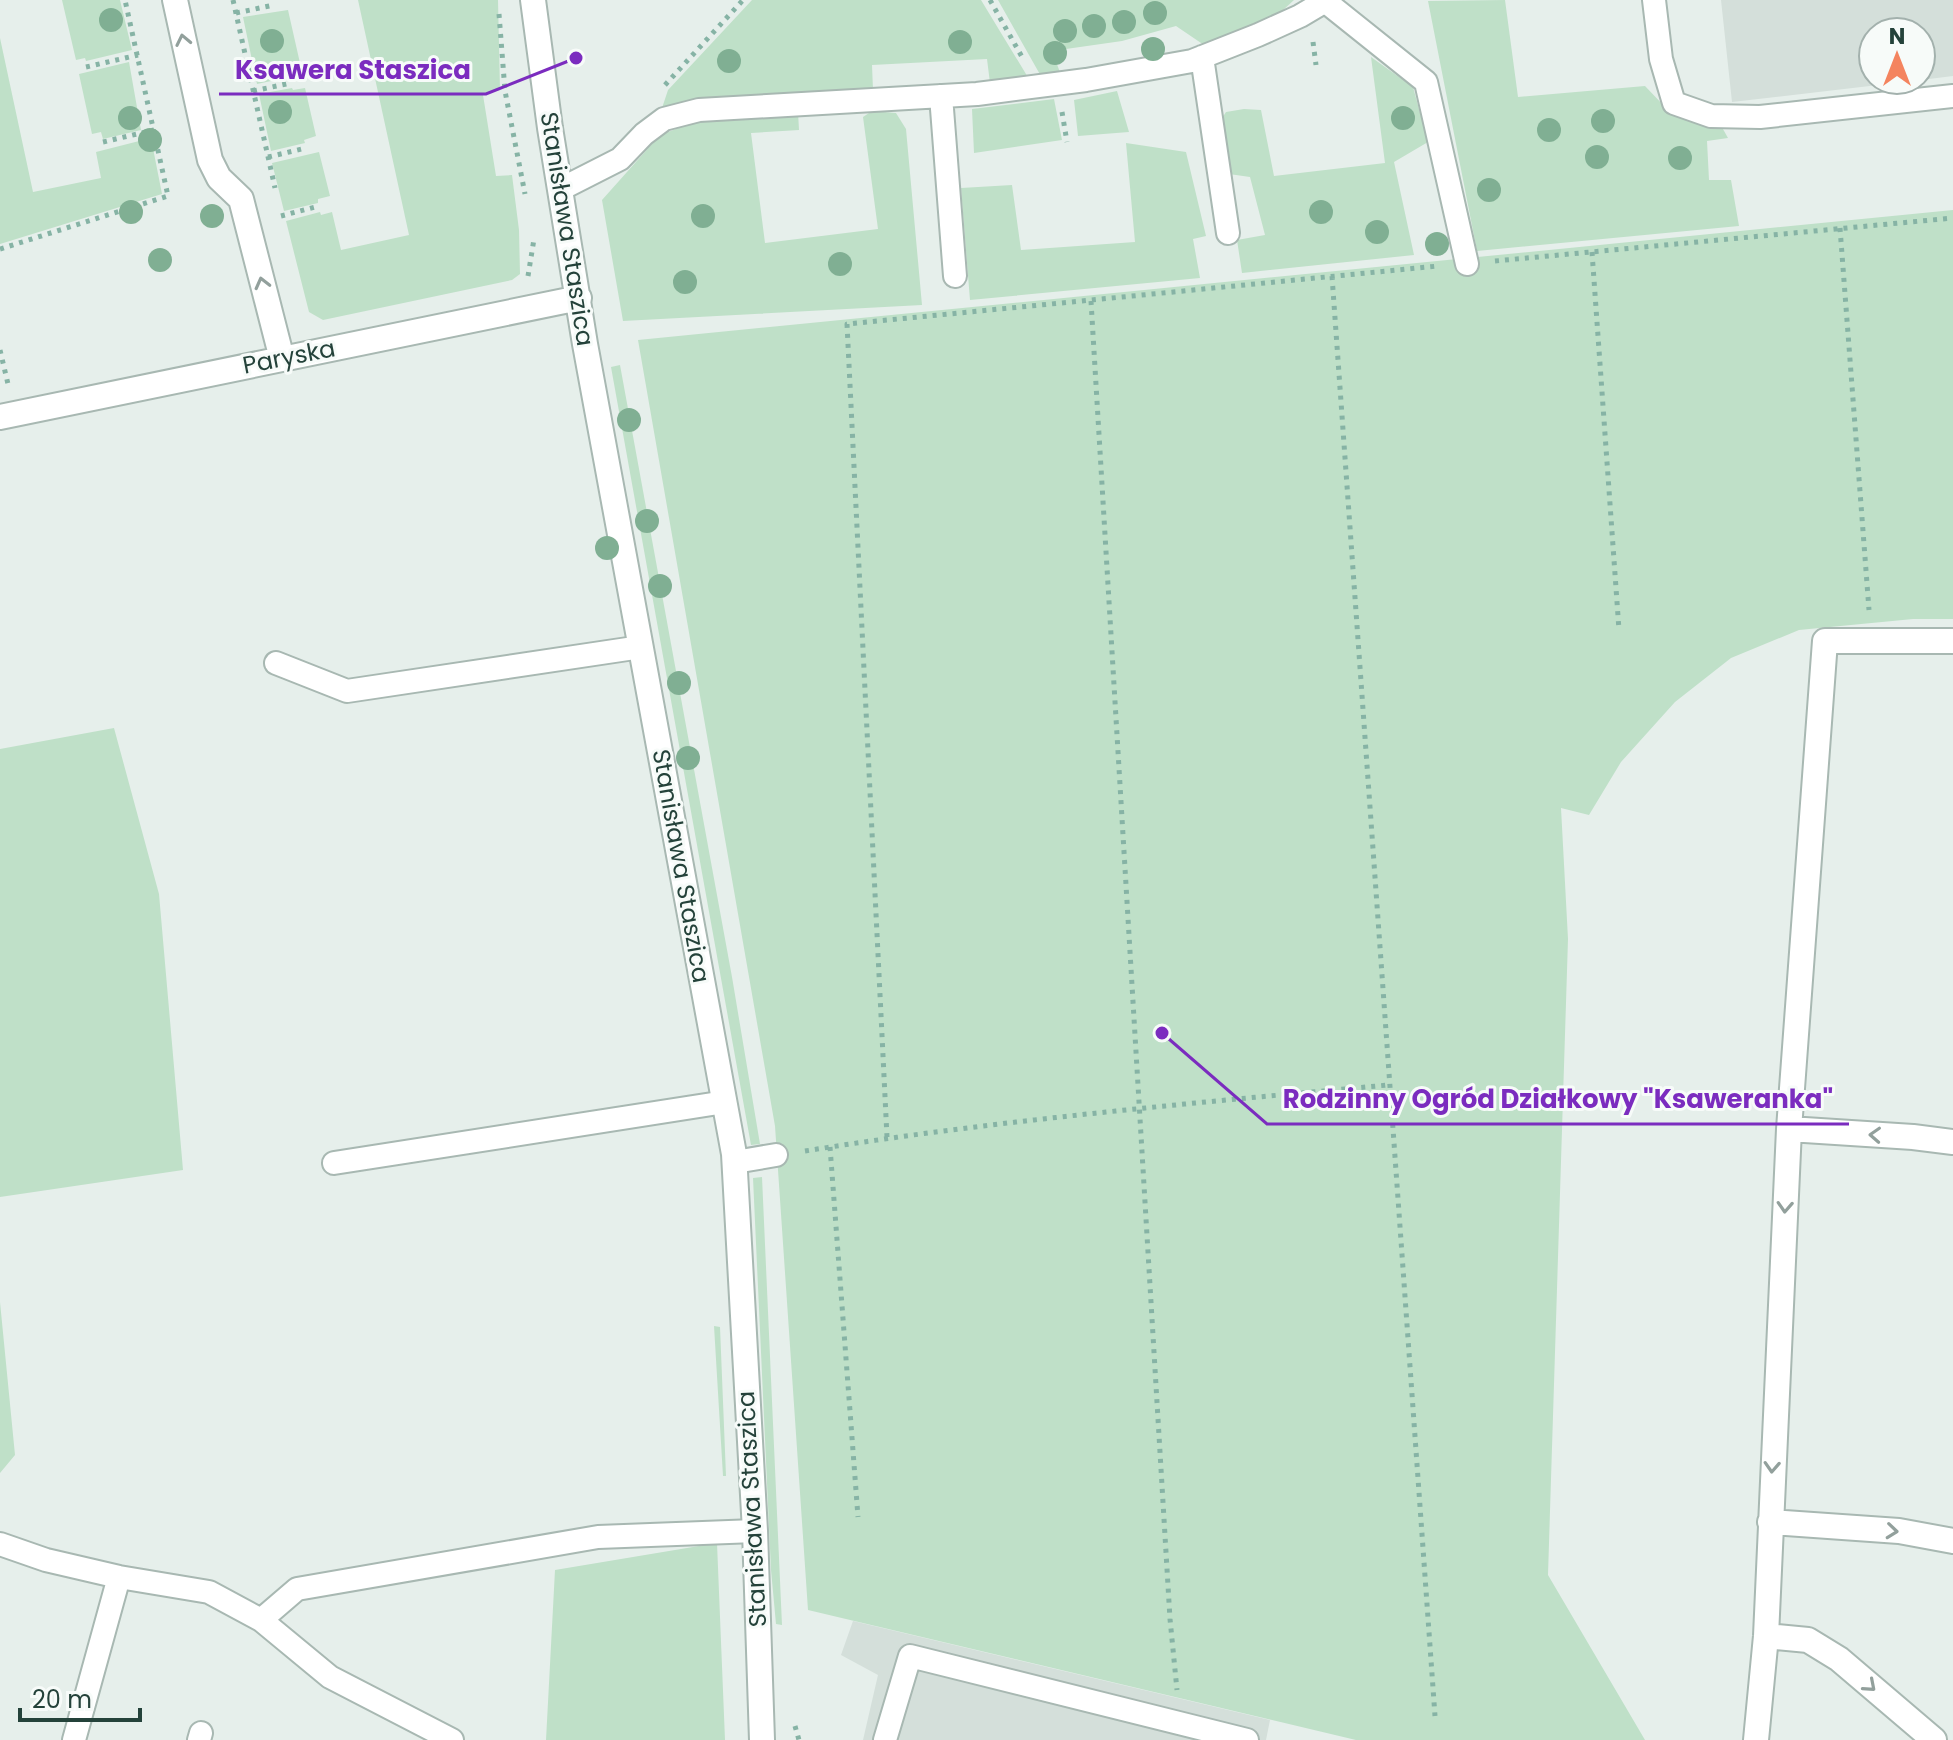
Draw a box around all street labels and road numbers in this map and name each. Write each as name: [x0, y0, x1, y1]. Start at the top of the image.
street label: Stanisława Staszica: [533, 110, 602, 348]
street label: Paryska: [240, 331, 338, 382]
street label: Stanisława Staszica: [645, 747, 718, 985]
street label: Stanisława Staszica: [729, 1390, 774, 1628]

